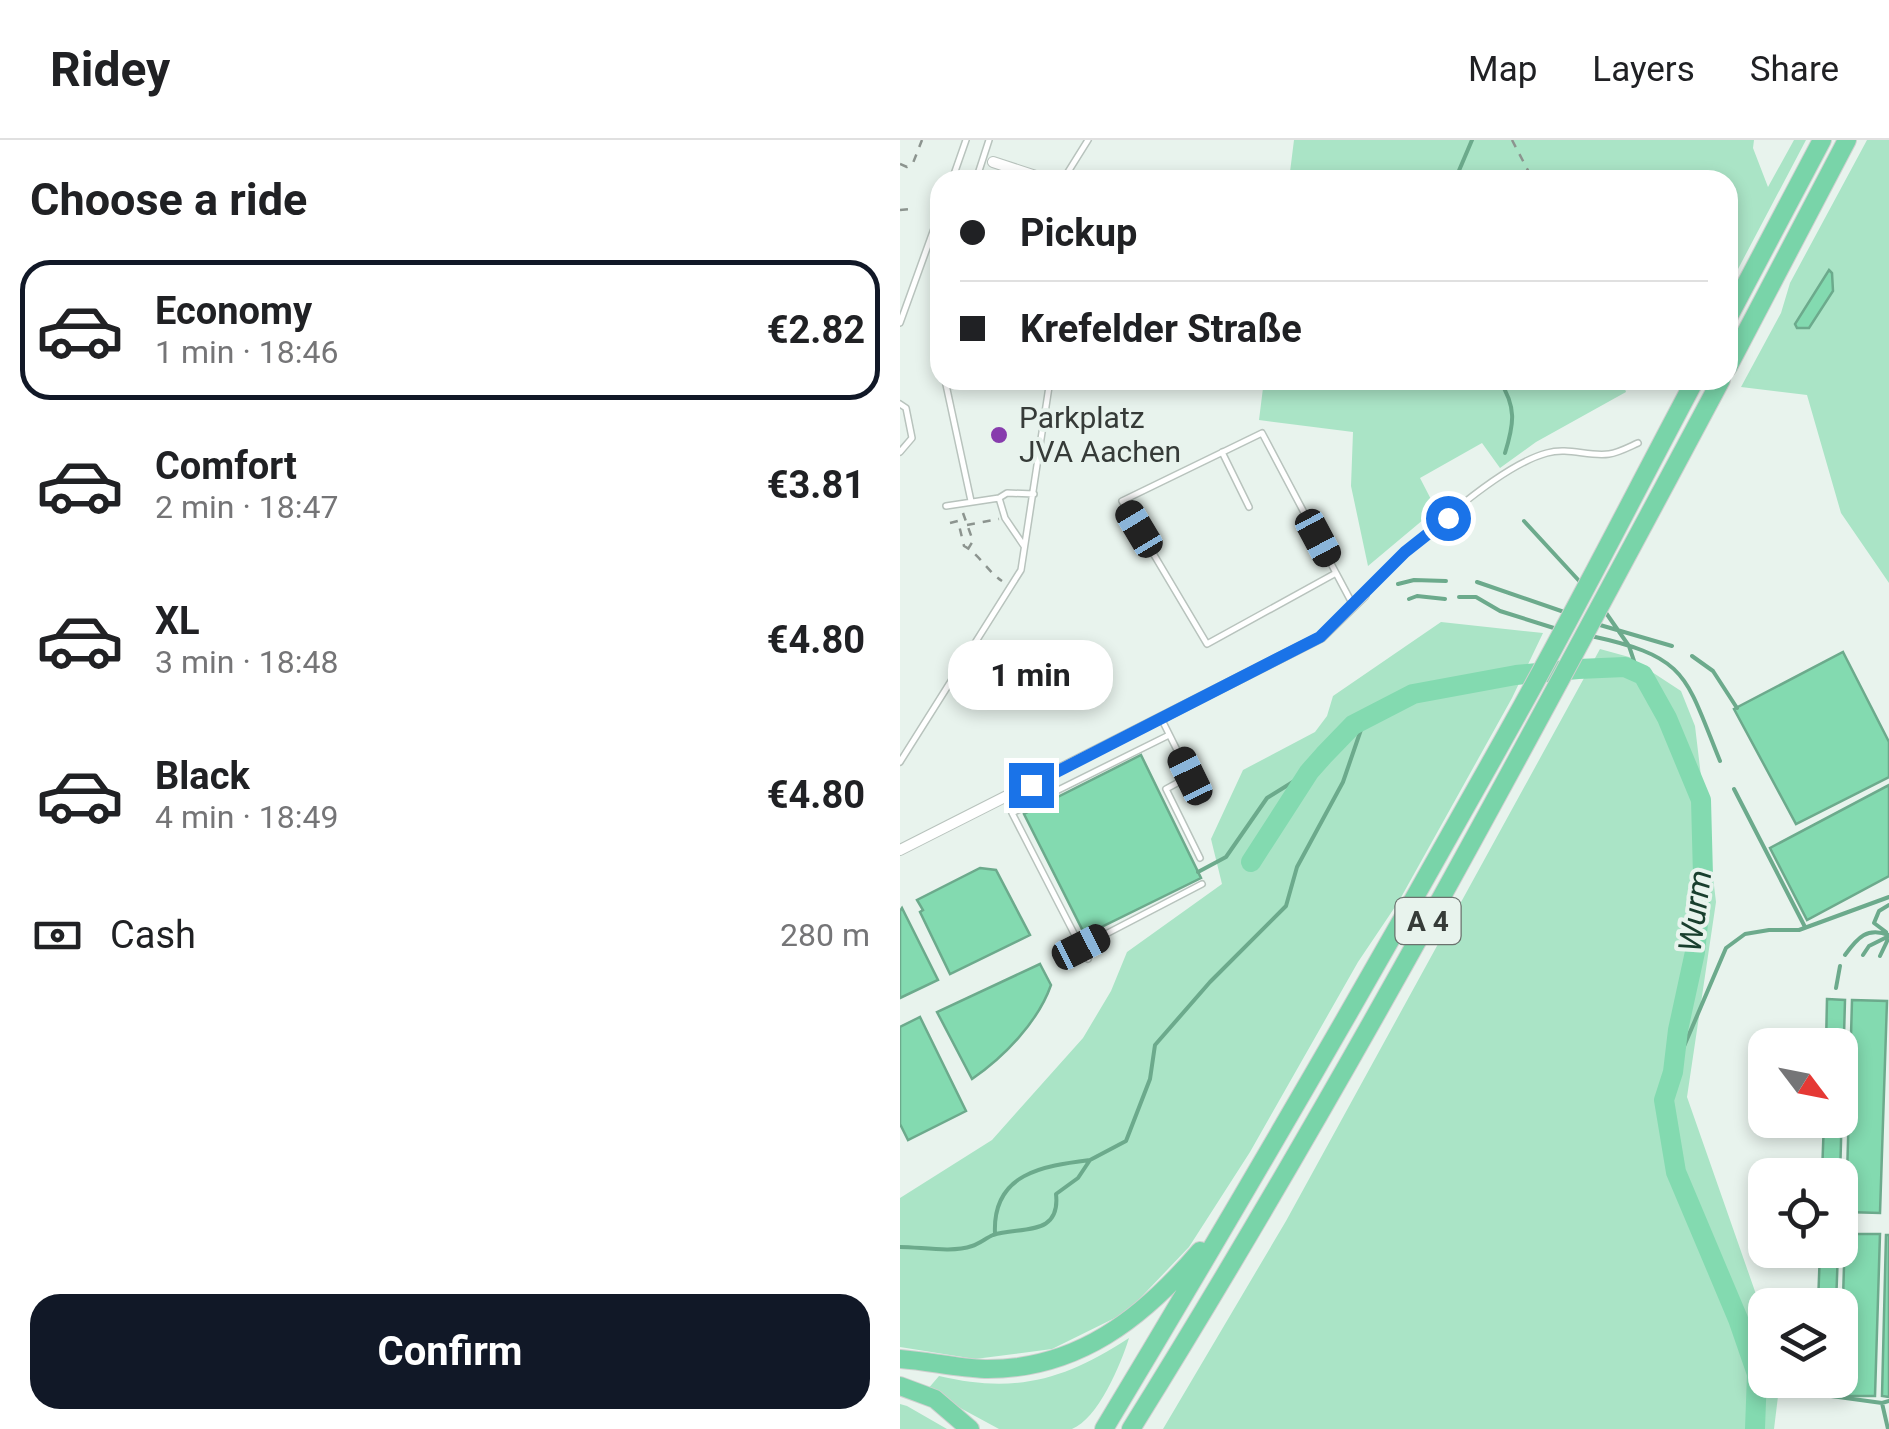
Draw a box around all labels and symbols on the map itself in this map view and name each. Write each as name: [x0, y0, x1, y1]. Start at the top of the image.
place label: Parkplatz JVA Aachen: [1019, 400, 1181, 469]
marker: Parkplatz JVA Aachen: [988, 424, 1010, 446]
car: [1111, 496, 1167, 562]
route start: [1426, 496, 1471, 541]
car: [1291, 504, 1345, 572]
callout: 1 min: [948, 640, 1114, 710]
car: [1163, 742, 1217, 810]
route end: [1009, 763, 1054, 808]
water label: Wurm: [1670, 868, 1720, 954]
road number: A 4: [1396, 898, 1460, 944]
car: [1047, 920, 1115, 974]
north arrow: [1748, 1028, 1858, 1138]

